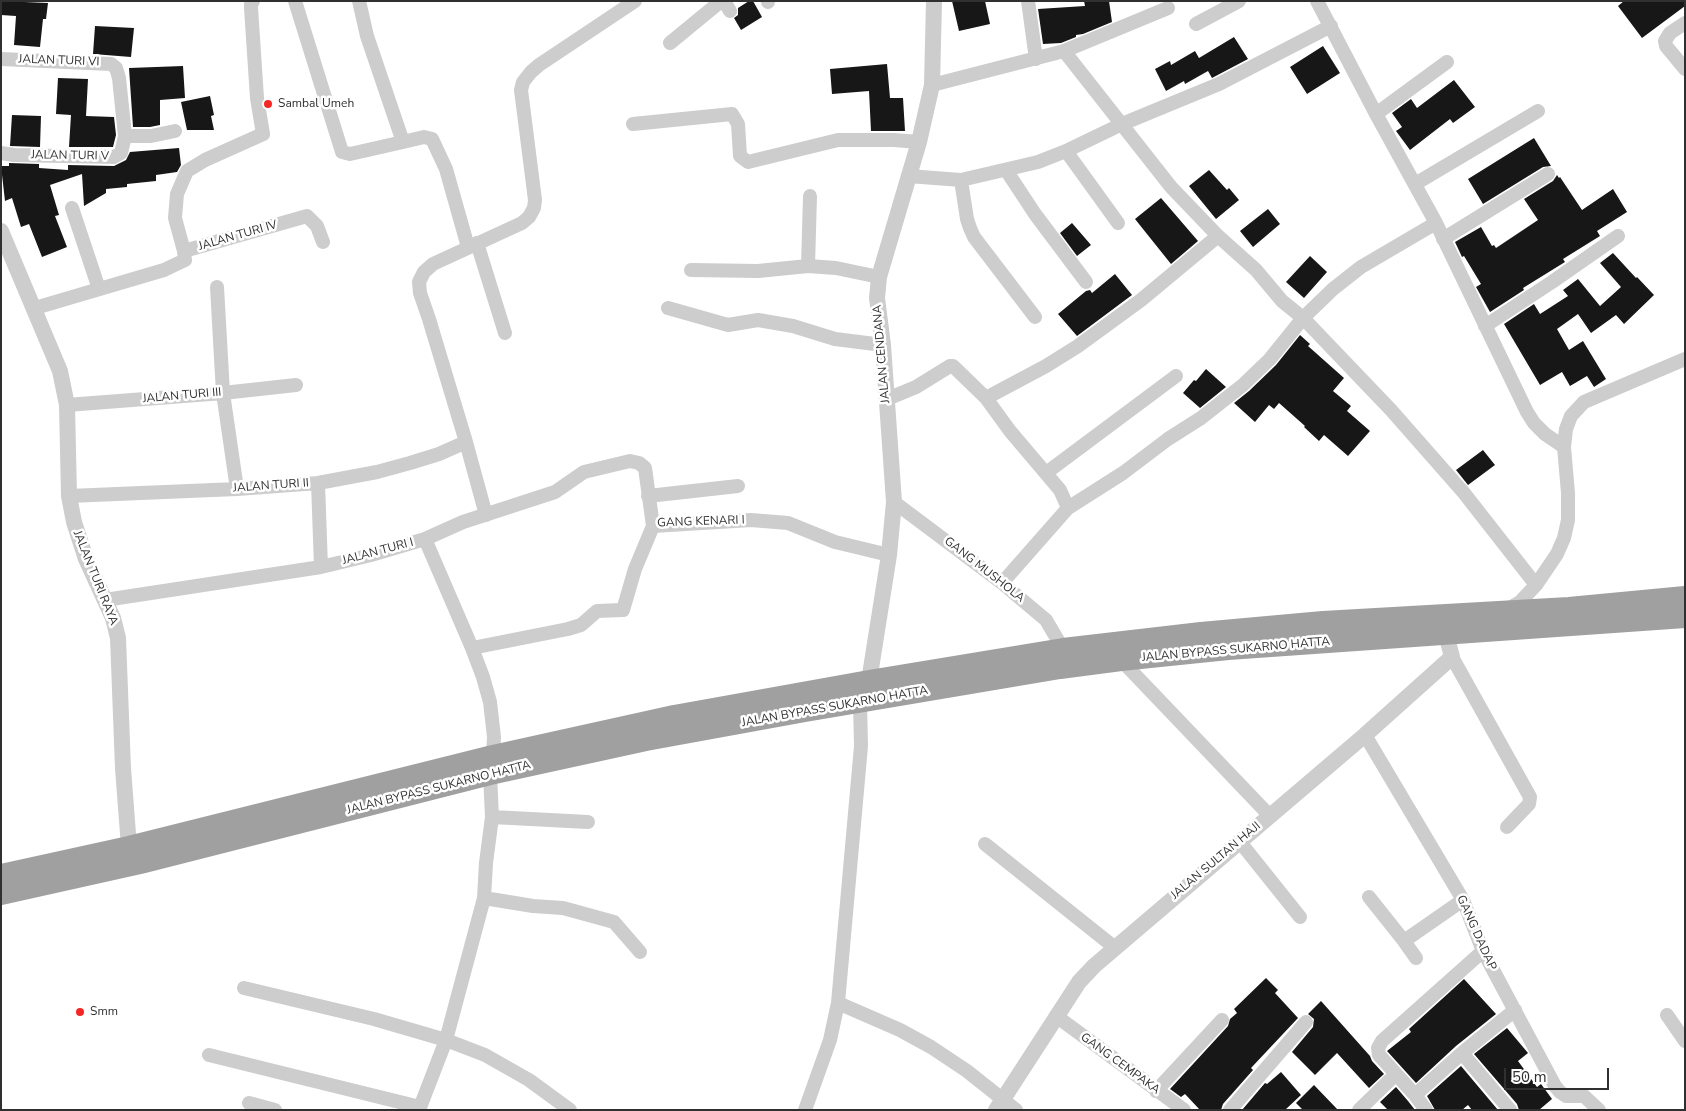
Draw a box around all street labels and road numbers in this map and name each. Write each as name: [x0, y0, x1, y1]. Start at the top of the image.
street label: JALAN TURI VI: [18, 52, 100, 70]
street label: JALAN TURI V: [31, 148, 109, 164]
street label: JALAN TURI IV: [197, 218, 279, 254]
street label: JALAN CENDANA: [871, 304, 893, 404]
street label: JALAN TURI III: [142, 385, 222, 407]
street label: JALAN TURI II: [233, 476, 309, 496]
street label: GANG KENARI I: [657, 513, 745, 531]
street label: JALAN TURI RAYA: [69, 529, 121, 627]
street label: GANG MUSHOLA: [941, 534, 1027, 606]
street label: JALAN TURI I: [341, 536, 415, 568]
street label: JALAN BYPASS SUKARNO HATTA: [1141, 635, 1331, 665]
street label: JALAN BYPASS SUKARNO HATTA: [741, 684, 929, 730]
street label: JALAN BYPASS SUKARNO HATTA: [346, 758, 532, 818]
street label: JALAN SULTAN HAJI: [1168, 819, 1264, 903]
street label: GANG DADAP: [1453, 893, 1499, 973]
street label: GANG CEMPAKA: [1077, 1030, 1163, 1098]

